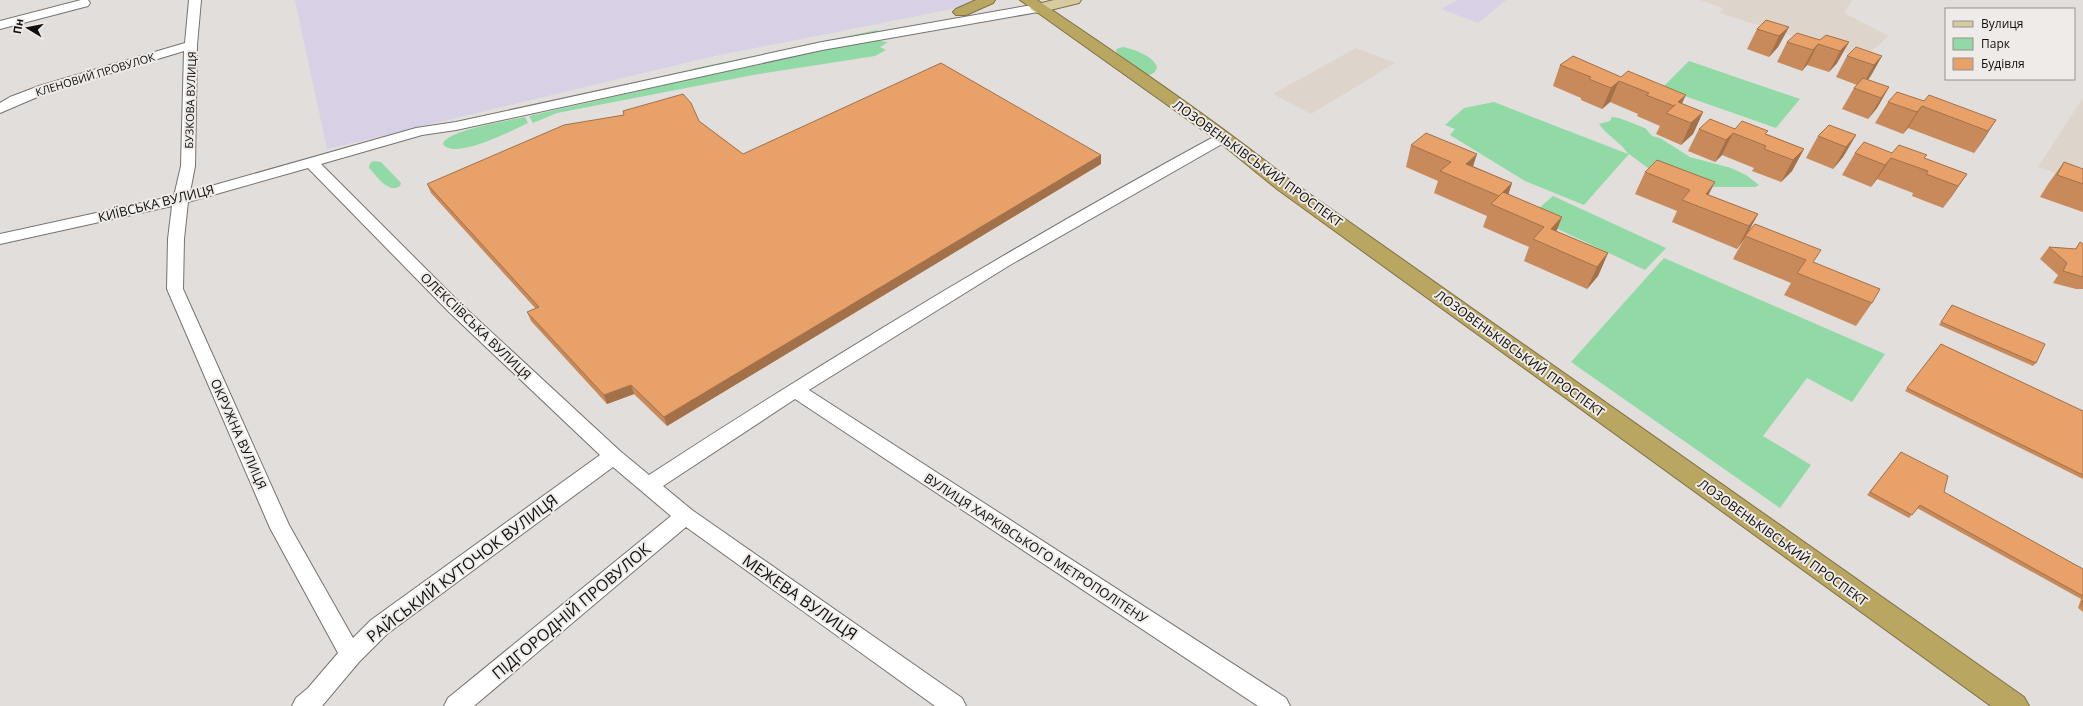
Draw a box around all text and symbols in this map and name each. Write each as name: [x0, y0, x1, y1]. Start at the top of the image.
north arrow: [8, 8, 48, 48]
legend: [1945, 8, 2075, 80]
text: Вулиця: [1981, 15, 2023, 32]
text: Пн: [9, 17, 26, 35]
text: Парк: [1981, 35, 2011, 52]
street label: КЛЕНОВИЙ ПРОВУЛОК: [34, 49, 157, 99]
street label: БУЗКОВА ВУЛИЦЯ: [181, 51, 199, 149]
text: Будівля: [1981, 55, 2025, 72]
street label: ЛОЗОВЕНЬКІВСЬКИЙ ПРОСПЕКТ: [1170, 95, 1347, 231]
street label: КИЇВСЬКА ВУЛИЦЯ: [96, 180, 216, 226]
street label: ОЛЕКСІЇВСЬКА ВУЛИЦЯ: [417, 268, 535, 384]
street label: ЛОЗОВЕНЬКІВСЬКИЙ ПРОСПЕКТ: [1432, 285, 1609, 421]
street label: ОКРУЖНА ВУЛИЦЯ: [207, 376, 271, 492]
street label: ВУЛИЦЯ ХАРКІВСЬКОГО МЕТРОПОЛІТЕНУ: [921, 469, 1152, 628]
street label: ЛОЗОВЕНЬКІВСЬКИЙ ПРОСПЕКТ: [1695, 474, 1872, 610]
street label: РАЙСЬКИЙ КУТОЧОК ВУЛИЦЯ: [362, 489, 562, 647]
street label: ПІДГОРОДНІЙ ПРОВУЛОК: [487, 538, 655, 684]
street label: МЕЖЕВА ВУЛИЦЯ: [738, 549, 862, 645]

